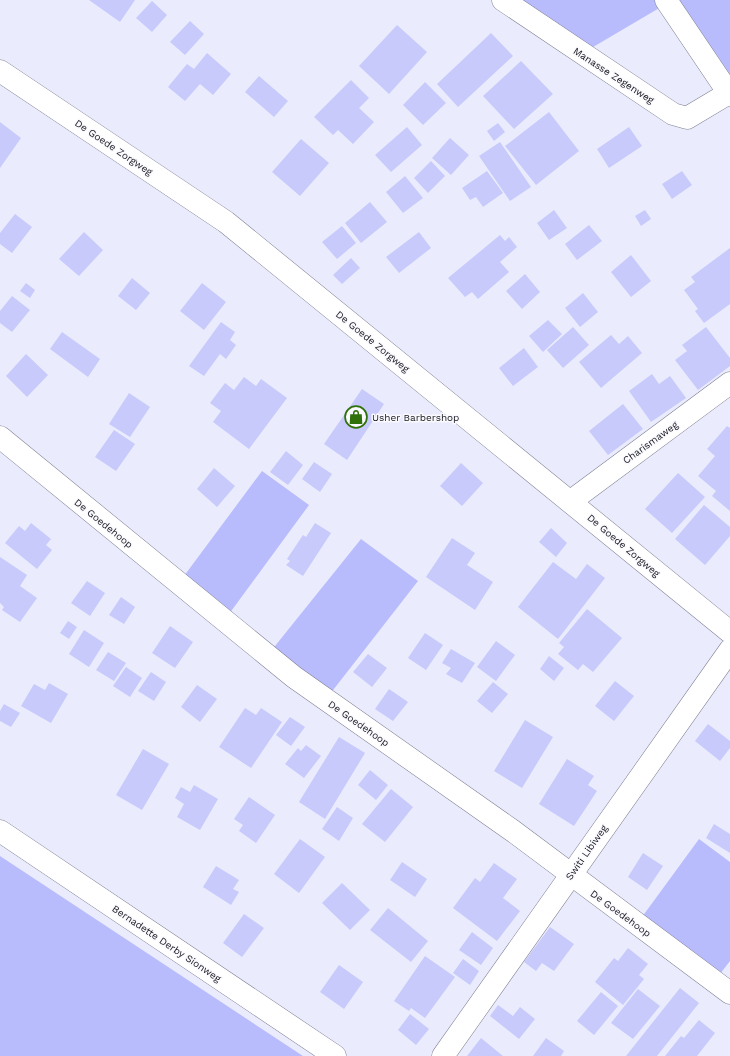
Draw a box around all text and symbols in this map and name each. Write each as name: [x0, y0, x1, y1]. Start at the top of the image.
street label: Manasse Zegenweg: [571, 45, 657, 106]
street label: De Goede Zorgweg: [73, 117, 155, 178]
street label: De Goede Zorgweg: [334, 308, 412, 375]
shop icon: Usher Barbershop: [343, 404, 369, 430]
place label: Usher Barbershop: [372, 412, 459, 423]
street label: Charismaweg: [621, 418, 680, 466]
street label: De Goedehoop: [72, 496, 135, 550]
street label: De Goede Zorgweg: [585, 512, 663, 579]
street label: De Goedehoop: [326, 698, 391, 749]
street label: Switi Libiweg: [563, 822, 610, 882]
street label: De Goedehoop: [588, 888, 653, 939]
street label: Bernadette Derby Sionweg: [110, 903, 224, 984]

